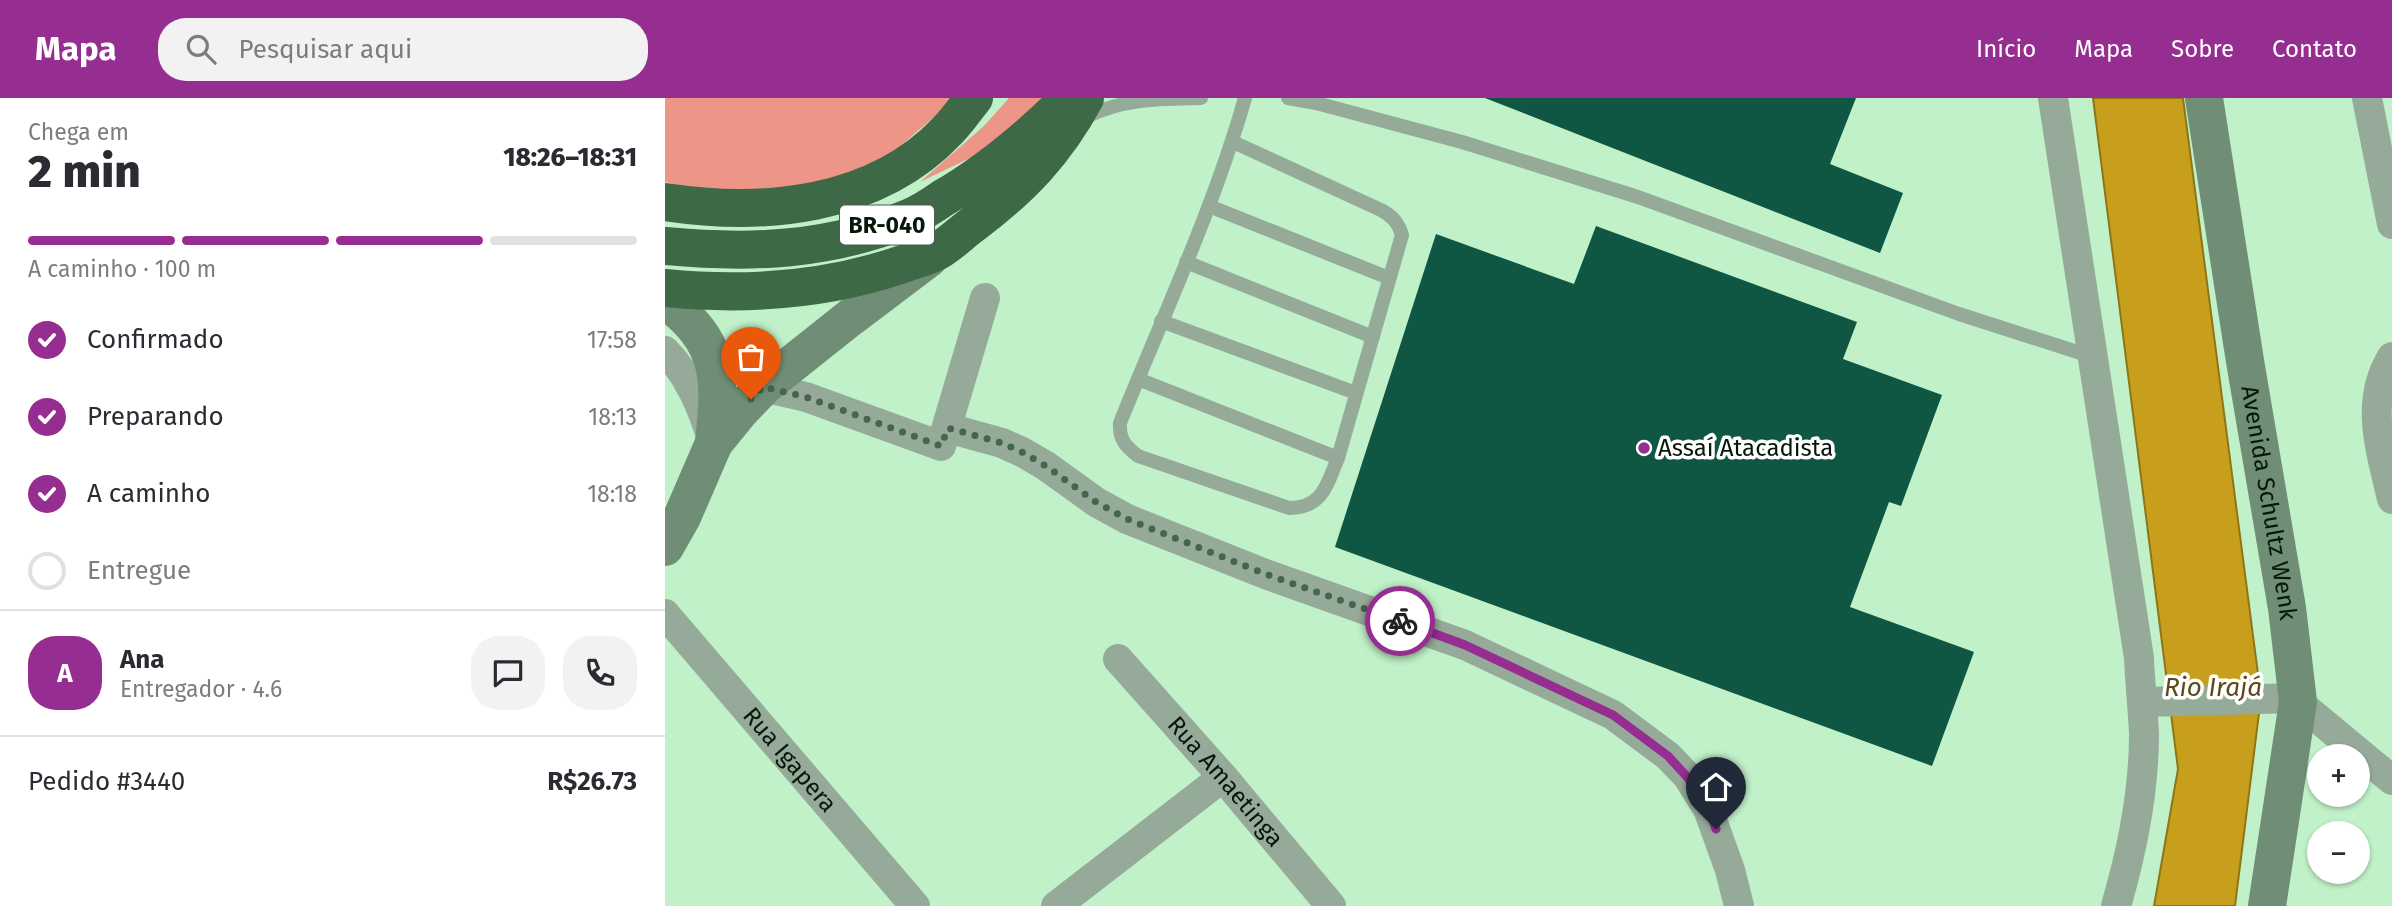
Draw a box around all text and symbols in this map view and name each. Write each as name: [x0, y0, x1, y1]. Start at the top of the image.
search box: [158, 18, 648, 81]
text: Mapa: [35, 29, 116, 69]
icon: search: [182, 30, 220, 68]
text: Pesquisar aqui: [238, 34, 412, 65]
text: Início: [1976, 35, 2036, 63]
text: Mapa: [2074, 35, 2133, 63]
text: Sobre: [2171, 35, 2234, 63]
text: Contato: [2272, 35, 2357, 63]
text: Chega em: [28, 118, 129, 146]
text: 18:26–18:31: [503, 142, 637, 173]
text: 2 min: [28, 144, 141, 199]
road number: BR-040: [840, 206, 934, 244]
text: A caminho · 100 m: [28, 255, 216, 283]
icon: check: [28, 321, 66, 359]
text: Confirmado: [87, 324, 224, 355]
text: 17:58: [587, 326, 637, 354]
pin: [721, 327, 781, 399]
icon: bag: [732, 338, 770, 376]
street label: Avenida Schultz Wenk: [2235, 383, 2302, 622]
icon: check: [28, 398, 66, 436]
text: Preparando: [87, 401, 224, 432]
text: 18:13: [588, 403, 637, 431]
place label: Assaí Atacadista: [1658, 434, 1833, 462]
marker: Assaí Atacadista: [1636, 440, 1652, 456]
icon: check: [28, 475, 66, 513]
text: A caminho: [87, 478, 210, 509]
text: 18:18: [587, 480, 637, 508]
text: Entregue: [87, 555, 191, 586]
courier: [1365, 586, 1435, 656]
icon: bike: [1381, 602, 1419, 640]
button: chat: [471, 636, 545, 710]
button: phone: [563, 636, 637, 710]
text: Ana: [120, 644, 165, 675]
text: A: [57, 658, 73, 689]
water label: Rio Irajá: [2164, 672, 2262, 703]
text: Entregador · 4.6: [120, 675, 282, 703]
street label: Rua Igapera: [737, 702, 842, 818]
street label: Rua Amaetinga: [1162, 711, 1289, 852]
map controls: [2307, 744, 2370, 884]
button: +: [2307, 744, 2370, 807]
pin: [1686, 757, 1746, 829]
text: Pedido #3440: [28, 766, 185, 797]
text: R$26.73: [547, 766, 637, 797]
icon: home: [1697, 768, 1735, 806]
button: −: [2307, 821, 2370, 884]

